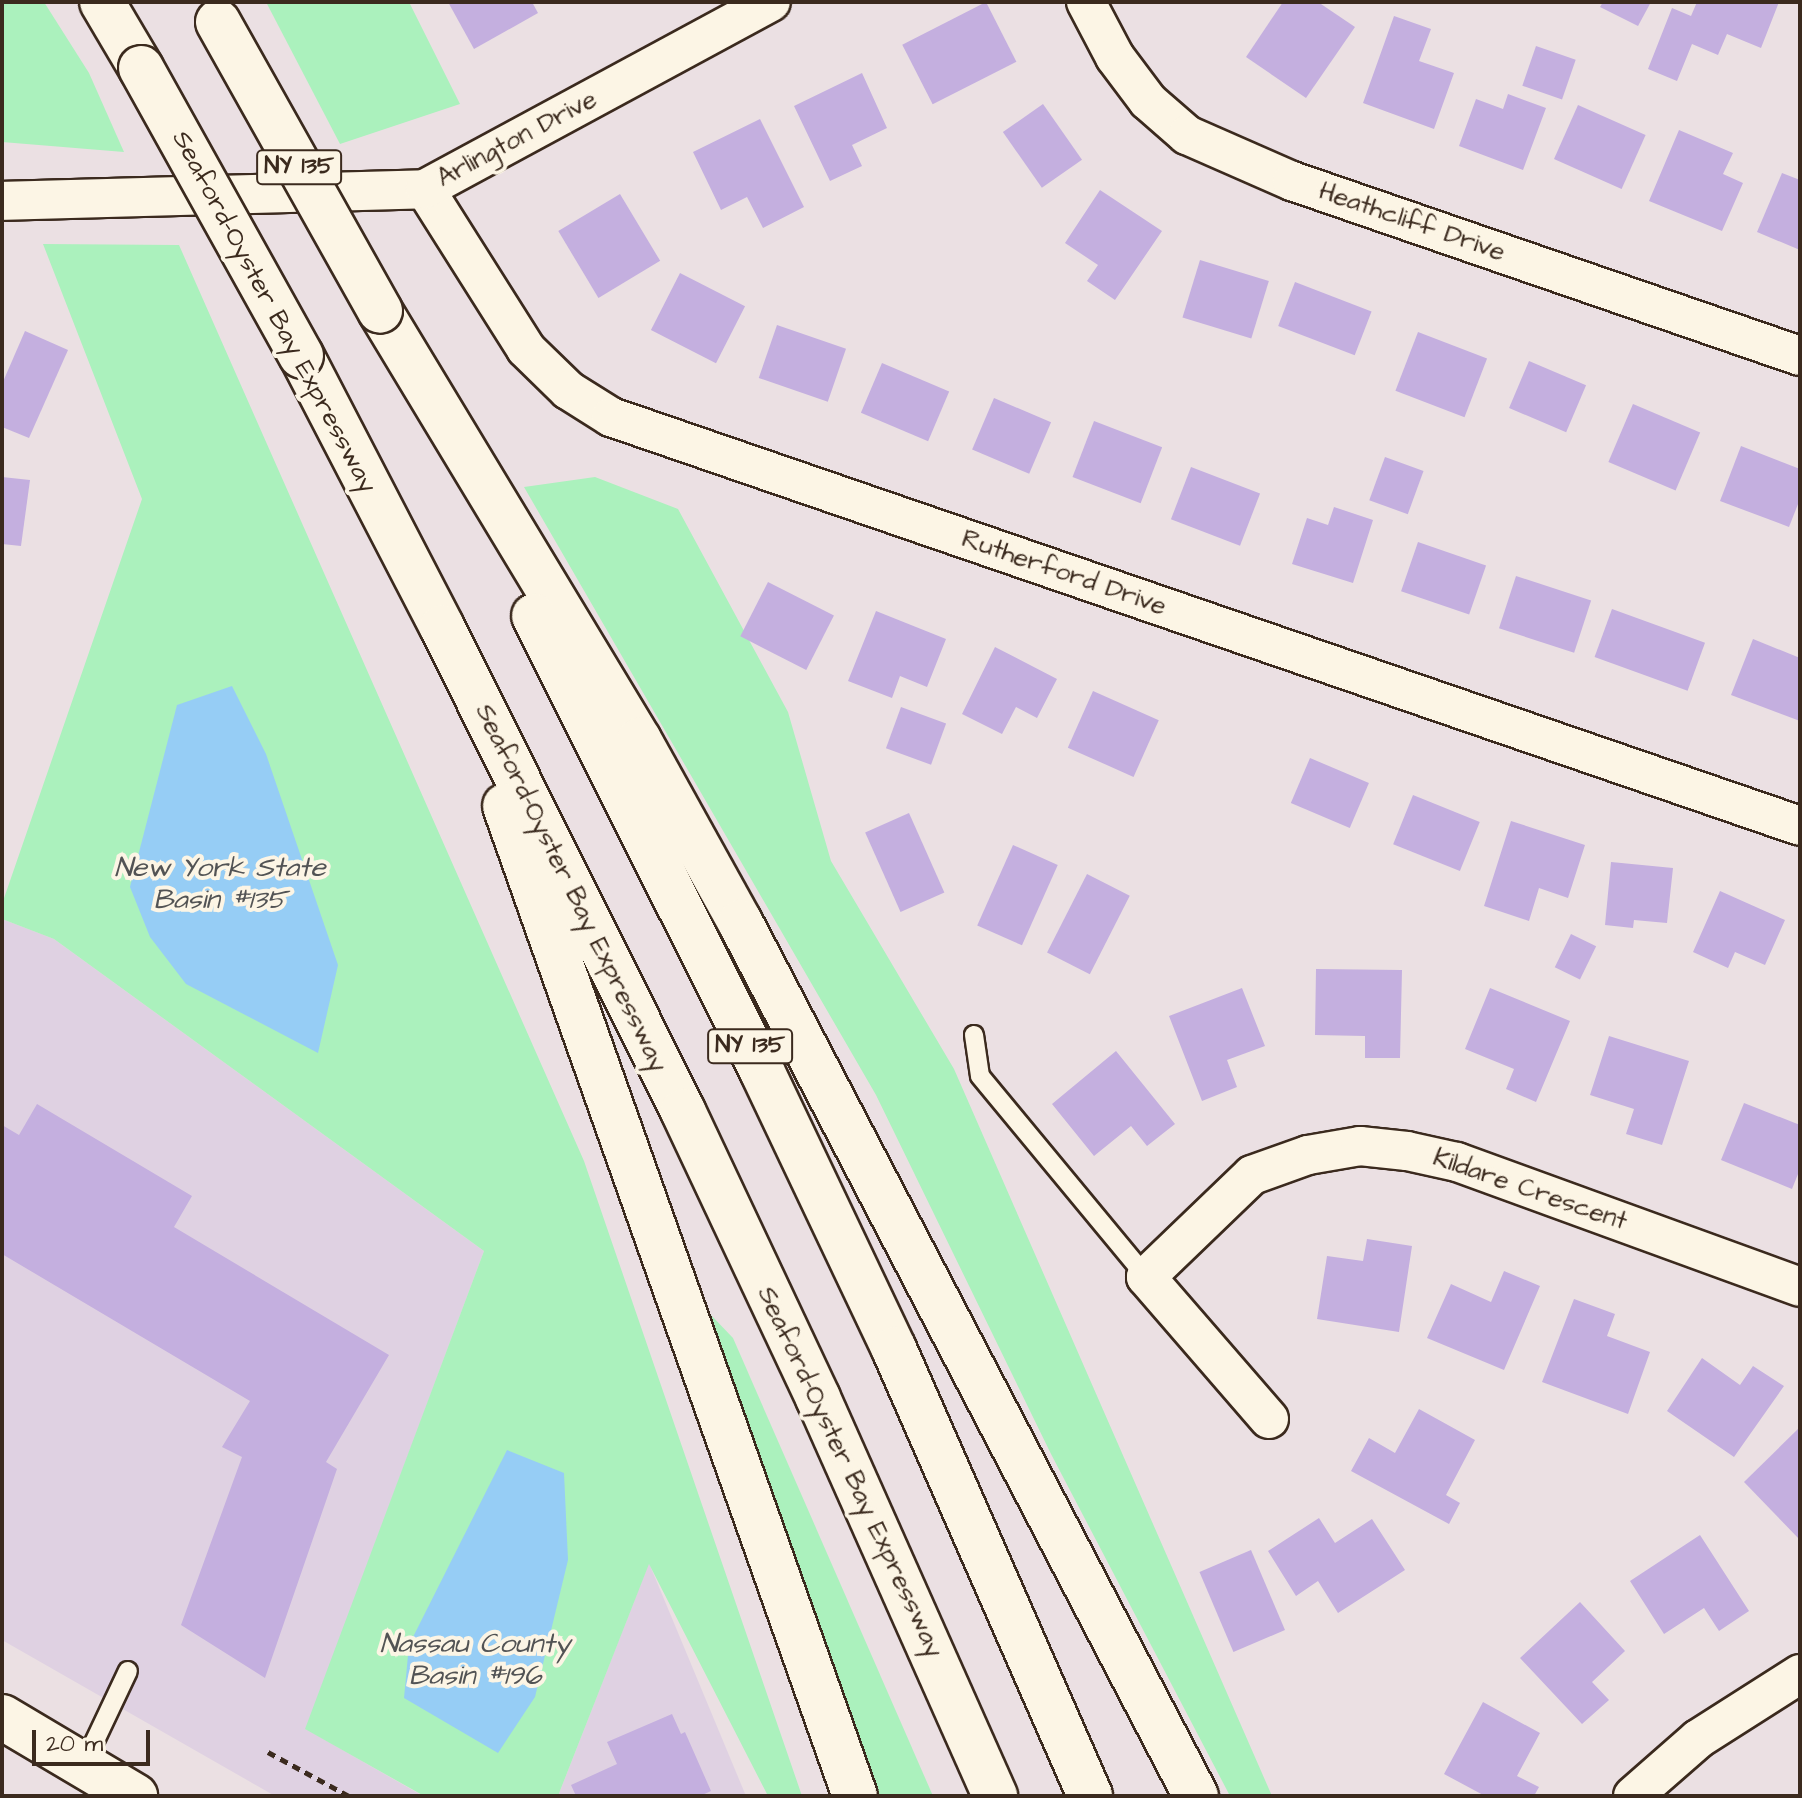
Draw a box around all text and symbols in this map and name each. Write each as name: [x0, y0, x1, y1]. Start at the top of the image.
street label: Arlington Drive: [432, 84, 602, 194]
street label: Seaford-Oyster Bay Expressway: [165, 126, 383, 498]
road number: NY 135: [255, 147, 343, 187]
street label: Heathcliff Drive: [1315, 176, 1509, 268]
street label: Rutherford Drive: [958, 523, 1170, 623]
street label: Seaford-Oyster Bay Expressway: [468, 699, 674, 1077]
water label: New York State Basin #135: [114, 851, 326, 917]
road number: NY 135: [706, 1026, 794, 1066]
street label: Kildare Crescent: [1429, 1142, 1631, 1238]
street label: Seaford-Oyster Bay Expressway: [750, 1282, 950, 1662]
water label: Nassau County Basin #196: [380, 1627, 570, 1693]
scale bar: [36, 1714, 154, 1764]
text: 20 m: [46, 1727, 103, 1761]

